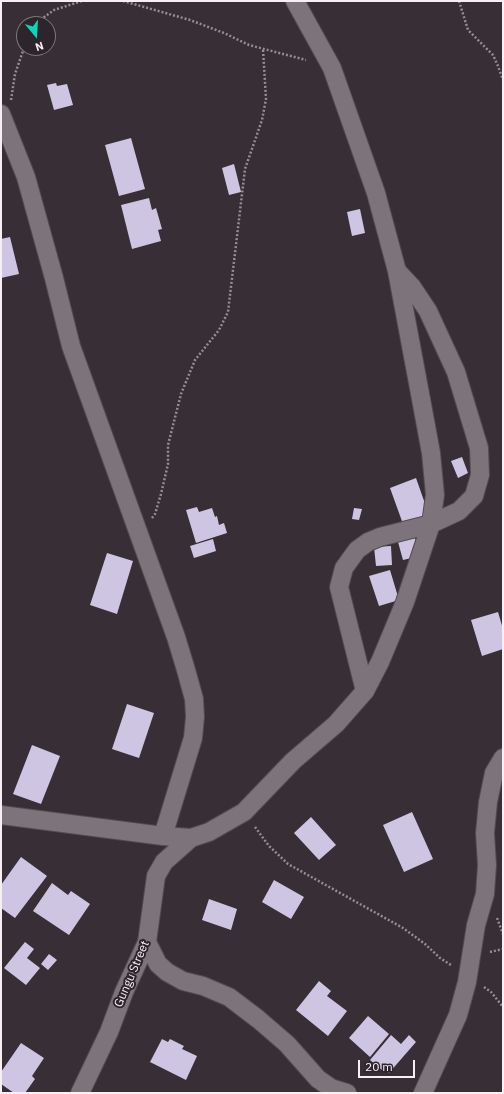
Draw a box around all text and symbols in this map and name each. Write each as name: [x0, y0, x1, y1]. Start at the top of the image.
north arrow: [16, 16, 56, 56]
text: N: [33, 39, 45, 54]
street label: Gungu Street: [112, 939, 152, 1009]
scale bar: [360, 1052, 417, 1078]
text: 20 m: [365, 1059, 393, 1074]

